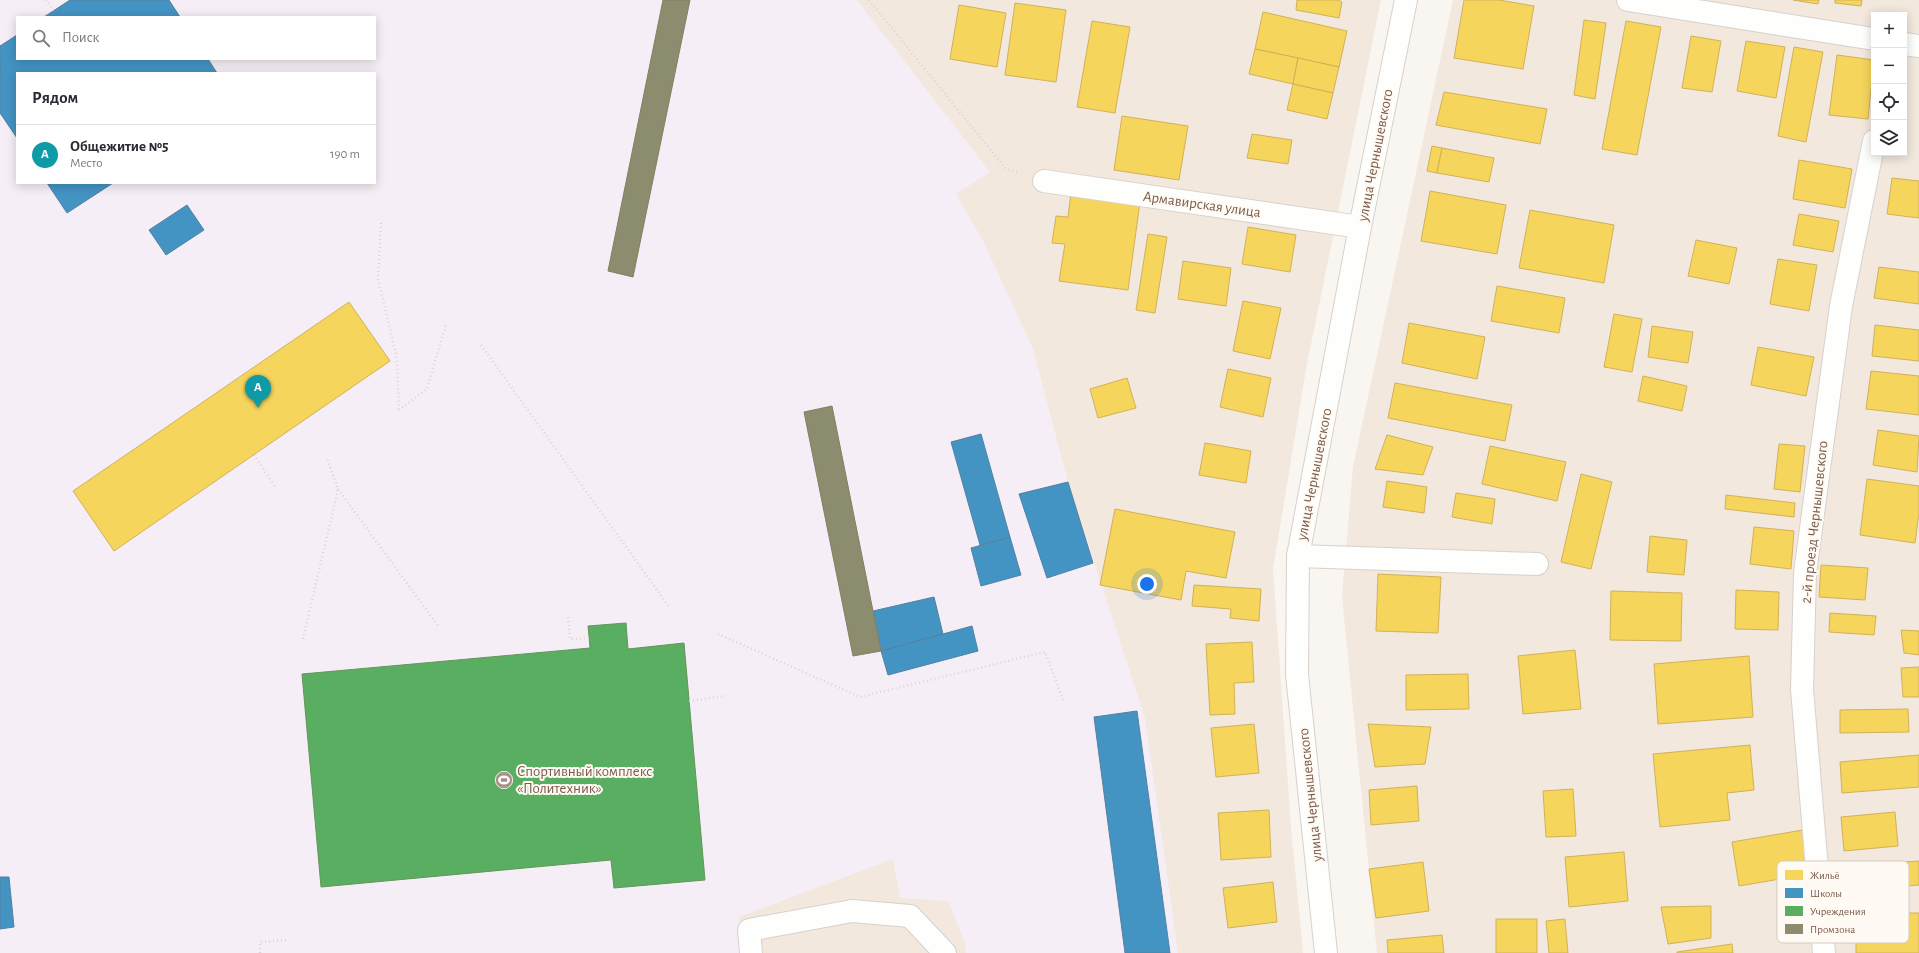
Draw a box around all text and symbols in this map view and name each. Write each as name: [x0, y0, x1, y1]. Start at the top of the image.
map controls: [1871, 12, 1907, 156]
button: +: [1871, 12, 1907, 48]
search box: [16, 16, 376, 60]
icon: search: [30, 27, 52, 49]
text: Поиск: [62, 30, 100, 45]
button: −: [1871, 48, 1907, 84]
button: locate: [1871, 84, 1907, 120]
street label: улица Чернышевского: [1355, 88, 1396, 223]
text: Рядом: [32, 89, 78, 106]
button: layers: [1871, 120, 1907, 156]
text: Общежитие №5: [70, 139, 169, 154]
text: A: [41, 148, 49, 161]
text: 190 m: [330, 148, 360, 161]
text: Место: [70, 157, 102, 170]
street label: Армавирская улица: [1142, 189, 1262, 220]
pin: A: [245, 375, 271, 408]
street label: улица Чернышевского: [1294, 407, 1335, 542]
street label: 2-й проезд Чернышевского: [1798, 440, 1831, 604]
your location: [1137, 574, 1157, 594]
street label: улица Чернышевского: [1296, 727, 1325, 864]
place label: Спортивный комплекс «Политехник»: [517, 764, 652, 796]
sports icon: Спортивный комплекс «Политехник»: [494, 770, 514, 790]
legend: [1777, 861, 1909, 943]
text: Жильё: [1810, 870, 1840, 881]
text: Школы: [1810, 888, 1842, 899]
text: Учреждения: [1810, 906, 1866, 917]
text: Промзона: [1810, 924, 1855, 935]

